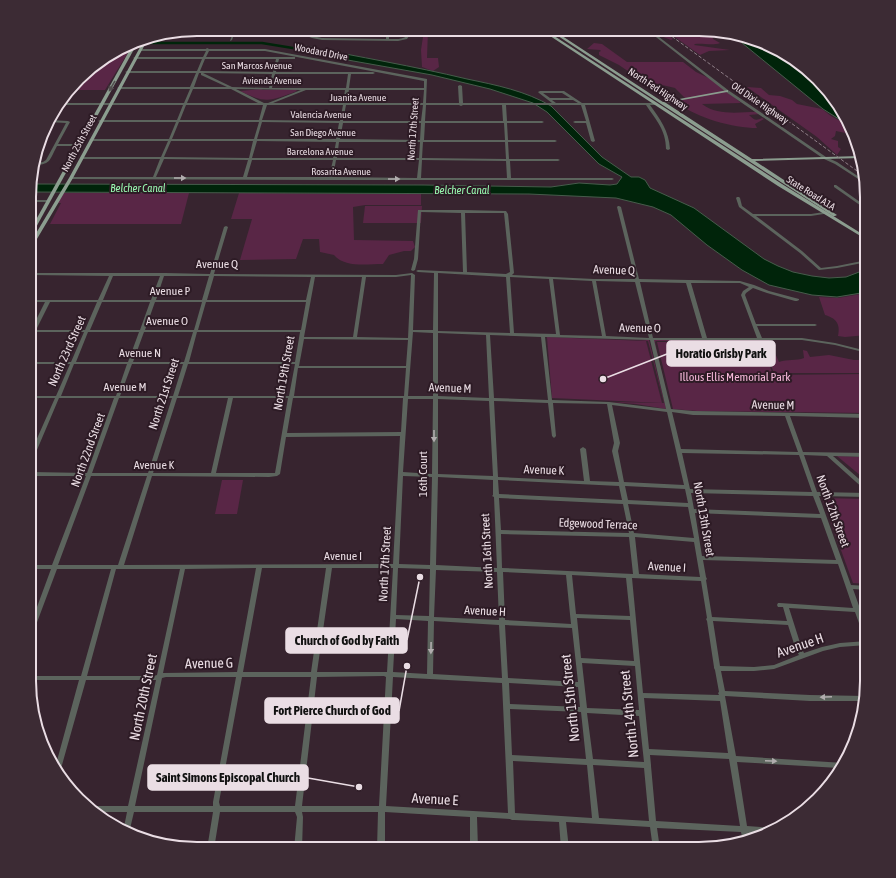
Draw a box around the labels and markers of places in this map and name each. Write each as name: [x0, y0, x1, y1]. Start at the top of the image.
callout: Horatio Grisby Park: [667, 341, 775, 366]
callout: Church of God by Faith: [286, 628, 407, 653]
callout: Fort Pierce Church of God: [265, 698, 399, 723]
callout: Saint Simons Episcopal Church: [148, 765, 308, 790]

